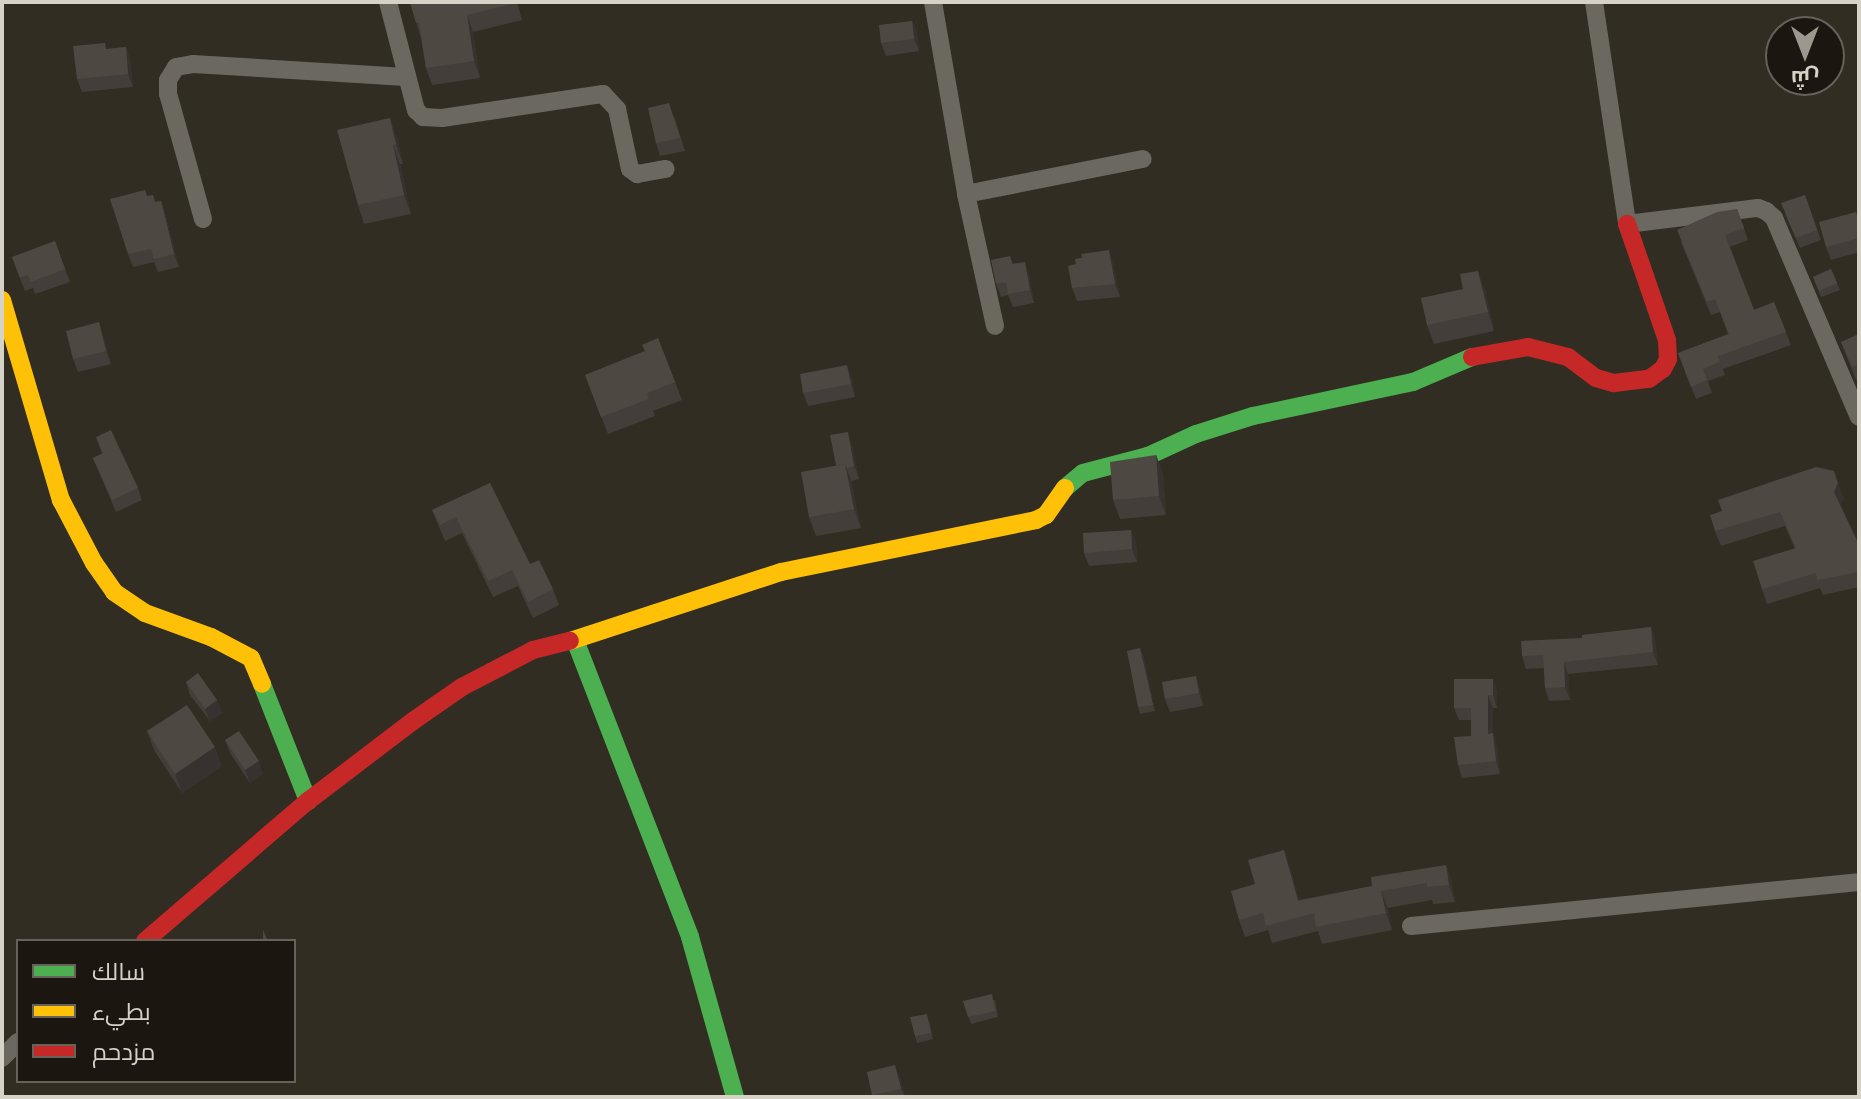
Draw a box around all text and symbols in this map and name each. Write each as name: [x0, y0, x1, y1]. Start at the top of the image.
north arrow: [1765, 16, 1845, 96]
text: ش: [1791, 64, 1819, 93]
legend: [16, 939, 296, 1083]
text: سالك: [92, 956, 145, 987]
text: بطيء: [92, 996, 151, 1027]
text: مزدحم: [92, 1036, 155, 1067]

